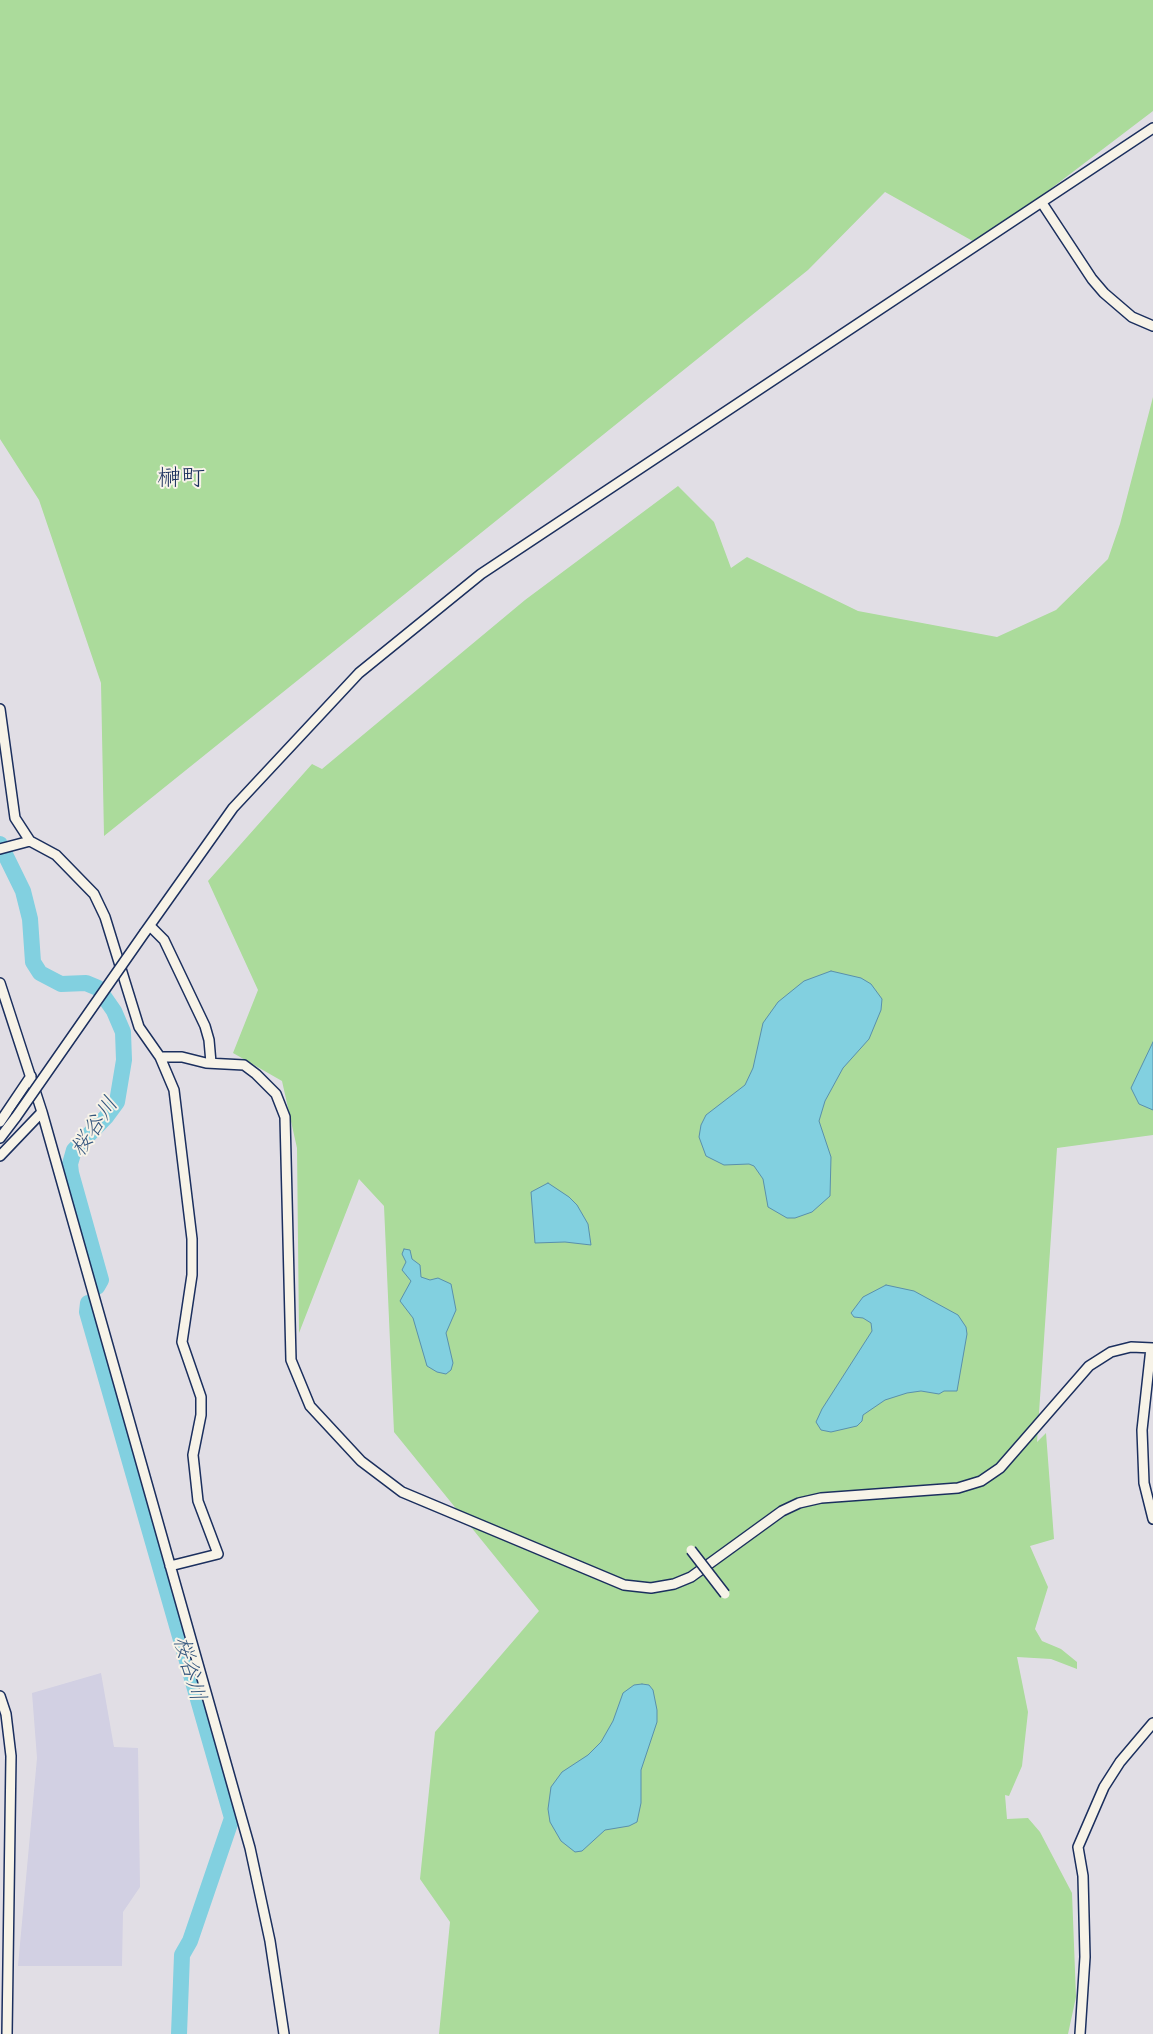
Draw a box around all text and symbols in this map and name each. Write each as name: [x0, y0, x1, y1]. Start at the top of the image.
district label: 榊町: [157, 465, 205, 493]
water label: 桜谷川: [66, 1092, 124, 1162]
water label: 桜谷川: [167, 1634, 211, 1704]

